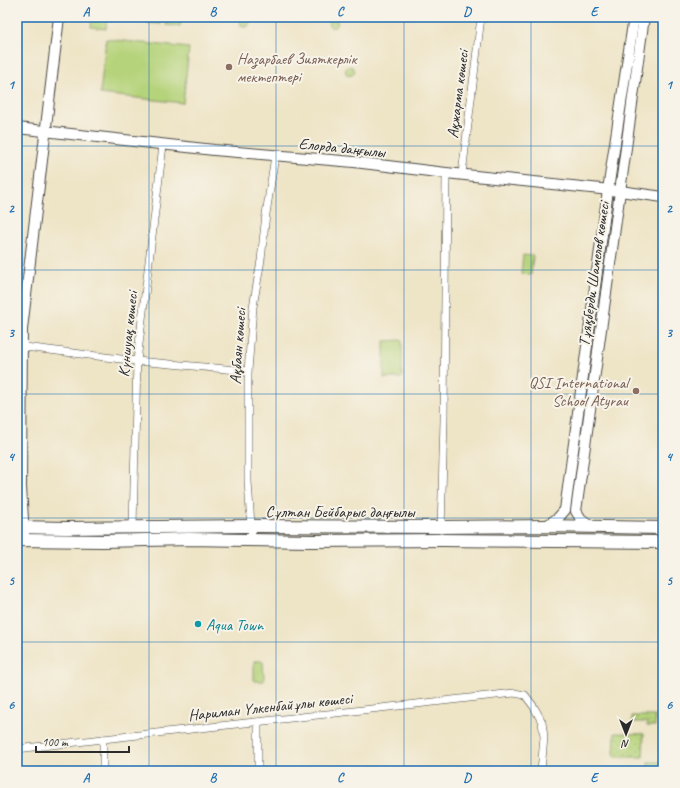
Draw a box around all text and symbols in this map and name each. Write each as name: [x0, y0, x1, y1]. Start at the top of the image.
text: A: [83, 4, 91, 20]
text: B: [210, 4, 218, 20]
text: C: [337, 4, 345, 20]
text: D: [463, 4, 472, 20]
text: E: [591, 4, 600, 20]
street label: Ақжарма көшесі: [443, 47, 474, 139]
place label: Назарбаев Зияткерлік мектептері: [237, 49, 358, 87]
marker: Назарбаев Зияткерлік мектептері: [224, 62, 234, 72]
text: 1: [8, 77, 16, 93]
text: 1: [666, 77, 674, 93]
street label: Елорда даңғылы: [298, 134, 388, 163]
street label: Тұяқберди Шамелов көшесі: [574, 199, 614, 348]
text: 2: [8, 201, 15, 217]
text: 2: [666, 201, 673, 217]
street label: Күншуақ көшесі: [114, 288, 143, 378]
street label: Ақбаян көшесі: [225, 305, 251, 385]
text: 3: [8, 325, 15, 341]
text: 3: [666, 325, 673, 341]
place label: QSI International School Atyrau: [529, 373, 631, 411]
marker: QSI International School Atyrau: [631, 386, 641, 396]
text: 4: [8, 449, 16, 465]
text: 4: [666, 449, 674, 465]
street label: Сұлтан Бейбарыс даңғылы: [266, 502, 416, 522]
text: 5: [8, 573, 15, 589]
text: 5: [666, 573, 673, 589]
place label: Aqua Town: [206, 615, 264, 635]
marker: Aqua Town: [193, 619, 203, 629]
street label: Нариман Үлкенбайұлы көшесі: [187, 688, 355, 726]
text: 6: [8, 697, 15, 713]
text: 6: [666, 697, 673, 713]
north arrow: [606, 714, 646, 754]
scale bar: [36, 728, 129, 754]
text: 100 m: [42, 734, 69, 750]
text: N: [620, 737, 629, 751]
text: A: [83, 770, 91, 786]
text: B: [210, 770, 218, 786]
text: C: [337, 770, 345, 786]
text: D: [463, 770, 472, 786]
text: E: [591, 770, 600, 786]

